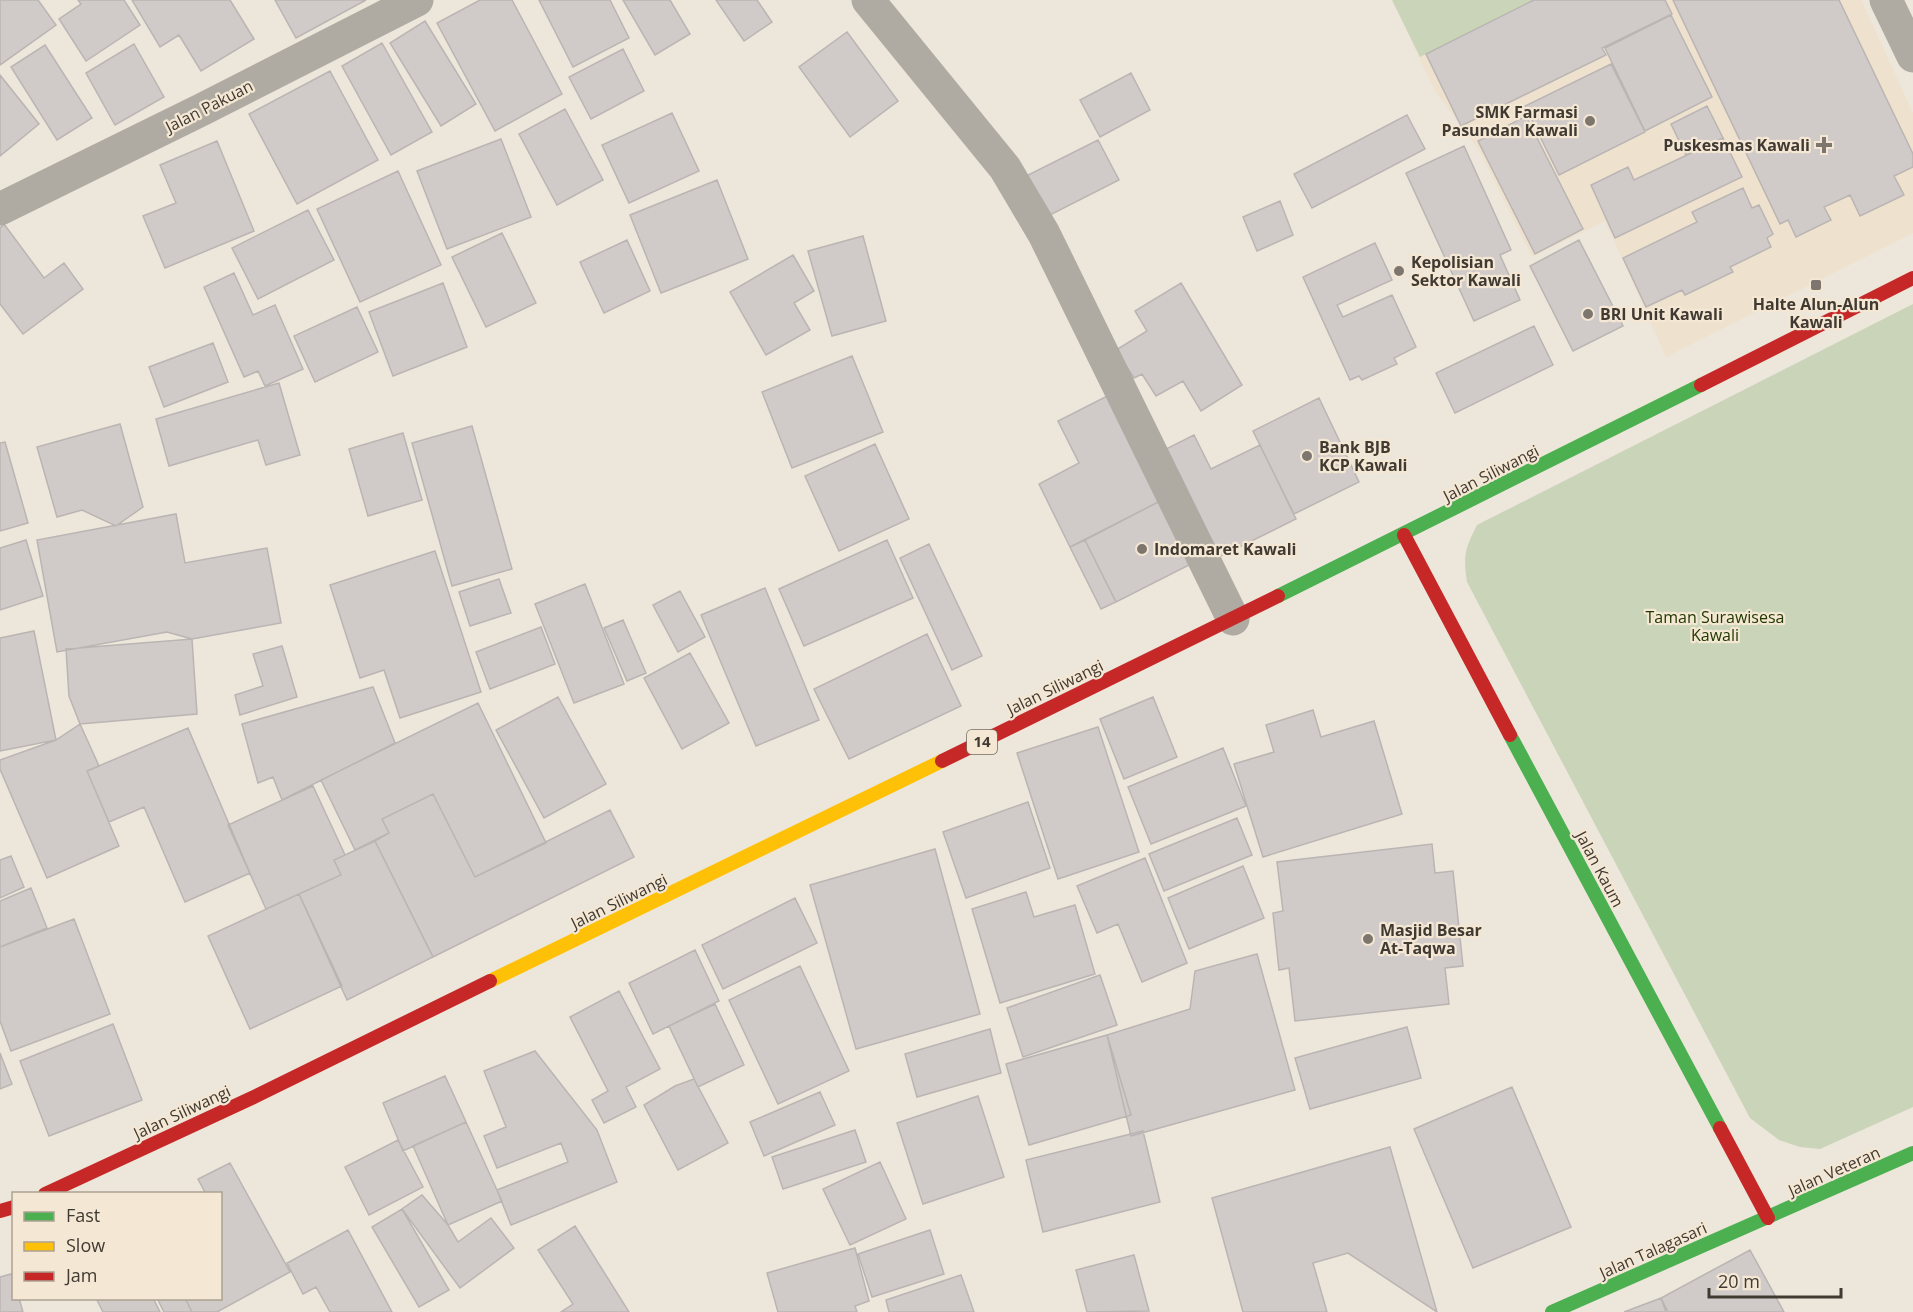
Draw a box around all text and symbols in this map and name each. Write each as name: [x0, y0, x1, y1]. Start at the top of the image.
street label: Jalan Pakuan: [160, 75, 257, 138]
place label: SMK Farmasi Pasundan Kawali: [1441, 101, 1578, 141]
marker: SMK Farmasi Pasundan Kawali: [1583, 114, 1597, 128]
place label: Puskesmas Kawali: [1663, 134, 1810, 156]
marker: Puskesmas Kawali: [1815, 136, 1833, 154]
place label: Kepolisian Sektor Kawali: [1411, 251, 1521, 291]
marker: Kepolisian Sektor Kawali: [1392, 264, 1406, 278]
marker: Halte Alun-Alun Kawali: [1809, 278, 1823, 292]
place label: Halte Alun-Alun Kawali: [1753, 293, 1879, 333]
place label: BRI Unit Kawali: [1600, 303, 1723, 325]
marker: BRI Unit Kawali: [1581, 307, 1595, 321]
place label: Bank BJB KCP Kawali: [1319, 436, 1407, 476]
street label: Jalan Siliwangi: [1438, 439, 1543, 508]
marker: Bank BJB KCP Kawali: [1300, 449, 1314, 463]
place label: Indomaret Kawali: [1154, 538, 1296, 560]
marker: Indomaret Kawali: [1135, 542, 1149, 556]
park label: Taman Surawisesa Kawali: [1646, 606, 1784, 646]
street label: Jalan Siliwangi: [1001, 654, 1107, 721]
road number: 14: [967, 730, 997, 754]
street label: Jalan Kaum: [1570, 825, 1629, 911]
street label: Jalan Siliwangi: [565, 868, 671, 935]
place label: Masjid Besar At-Taqwa: [1380, 919, 1482, 959]
marker: Masjid Besar At-Taqwa: [1361, 932, 1375, 946]
street label: Jalan Siliwangi: [128, 1080, 234, 1145]
street label: Jalan Veteran: [1783, 1141, 1883, 1202]
legend: [12, 1192, 222, 1300]
text: Fast: [66, 1203, 100, 1227]
street label: Jalan Talagasari: [1594, 1216, 1710, 1284]
text: Slow: [66, 1233, 105, 1257]
scale bar: [1709, 1261, 1841, 1299]
text: Jam: [64, 1263, 98, 1287]
text: 20 m: [1718, 1269, 1760, 1293]

